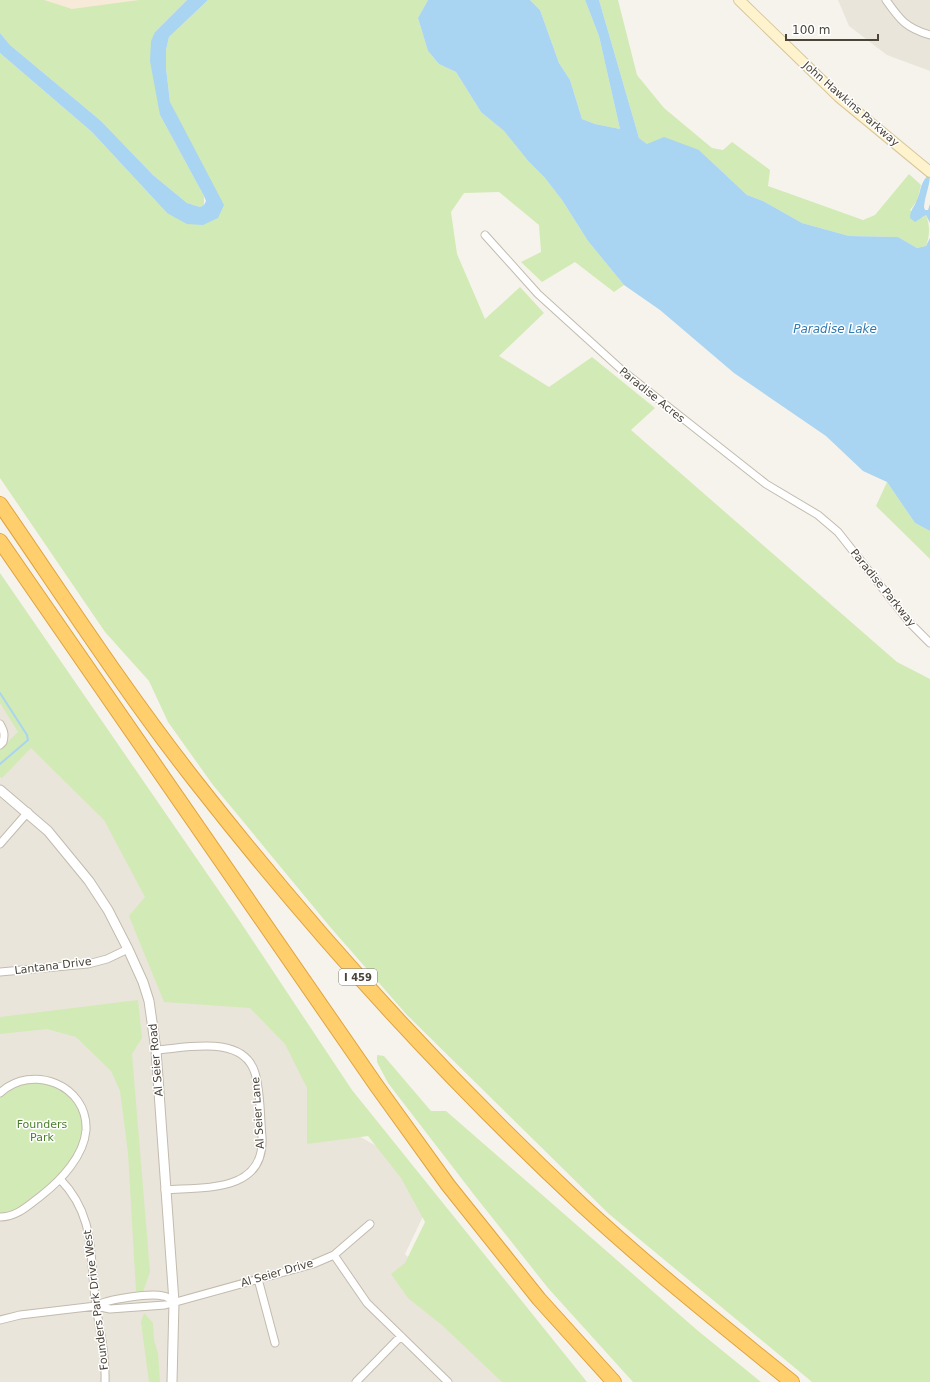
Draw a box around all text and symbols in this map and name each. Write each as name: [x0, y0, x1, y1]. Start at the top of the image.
scale bar: [786, 16, 878, 42]
text: 100 m: [792, 23, 830, 37]
street label: John Hawkins Parkway: [800, 58, 902, 150]
water label: Paradise Lake: [793, 322, 877, 336]
street label: Paradise Acres: [617, 365, 688, 425]
street label: Paradise Parkway: [848, 547, 919, 630]
street label: Lantana Drive: [14, 955, 92, 977]
road number: I 459: [339, 969, 377, 985]
street label: Al Seier Road: [146, 1023, 166, 1097]
street label: Al Seier Lane: [249, 1076, 267, 1150]
park label: Founders Park: [17, 1118, 68, 1144]
street label: Founders Park Drive West: [81, 1228, 111, 1371]
street label: Al Seier Drive: [239, 1256, 315, 1290]

